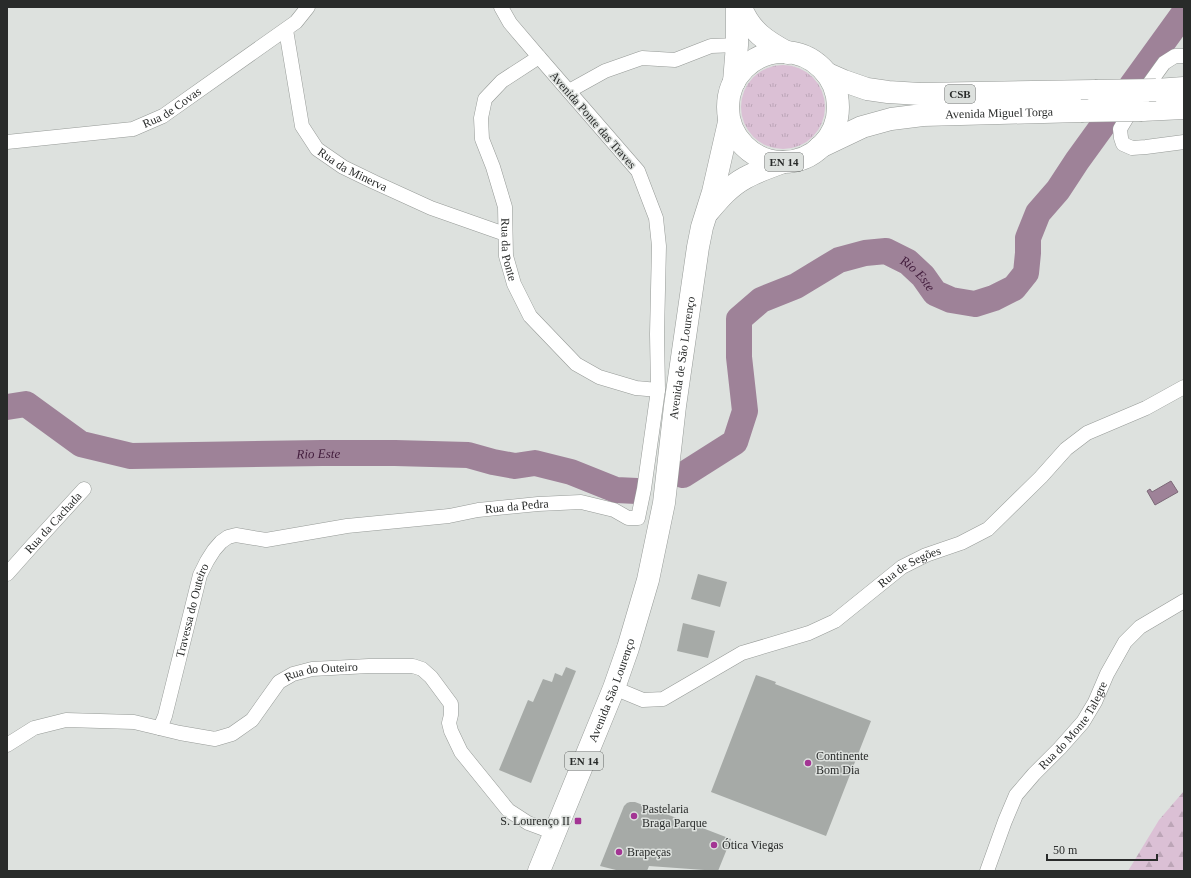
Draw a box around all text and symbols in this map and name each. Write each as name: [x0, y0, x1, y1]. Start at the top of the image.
street label: Avenida Ponte das Traves: [547, 69, 639, 172]
street label: Rua de Covas: [140, 84, 204, 131]
road number: CSB: [945, 85, 975, 103]
street label: Avenida Miguel Torga: [945, 105, 1054, 121]
street label: Rua da Minerva: [315, 145, 390, 194]
road number: EN 14: [765, 153, 803, 171]
street label: Rua da Ponte: [498, 218, 520, 283]
water label: Rio Este: [897, 252, 938, 294]
street label: Avenida de São Lourenço: [667, 295, 698, 420]
water label: Rio Este: [295, 446, 340, 461]
street label: Rua da Cachada: [22, 489, 85, 556]
street label: Rua da Pedra: [484, 496, 550, 516]
street label: Rua de Segões: [875, 543, 943, 591]
street label: Travessa do Outeiro: [173, 561, 212, 659]
street label: Avenida São Lourenço: [586, 637, 637, 744]
street label: Rua do Outeiro: [282, 660, 358, 684]
street label: Rua do Monte Talegre: [1036, 679, 1110, 772]
place label: Continente Bom Dia: [816, 749, 869, 777]
road number: EN 14: [565, 752, 603, 770]
marker: Continente Bom Dia: [803, 758, 813, 768]
place label: Pastelaria Braga Parque: [642, 802, 707, 830]
marker: Pastelaria Braga Parque: [629, 811, 639, 821]
place label: S. Lourenço II: [500, 814, 570, 828]
marker: S. Lourenço II: [573, 816, 583, 826]
scale bar: [1047, 836, 1157, 862]
place label: Ótica Viegas: [722, 838, 784, 852]
marker: Ótica Viegas: [709, 840, 719, 850]
text: 50 m: [1053, 843, 1078, 857]
place label: Brapeças: [627, 845, 671, 859]
marker: Brapeças: [614, 847, 624, 857]

